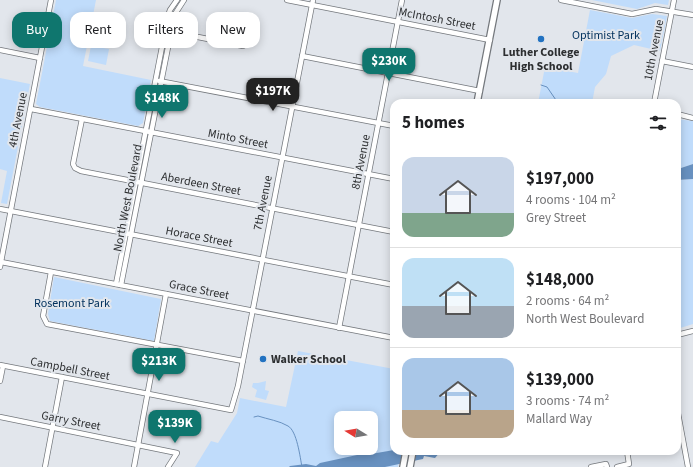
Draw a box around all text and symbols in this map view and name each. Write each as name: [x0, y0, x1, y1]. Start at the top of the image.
street label: McIntosh Street: [397, 3, 477, 35]
chip: Buy: [12, 12, 62, 48]
chip: Rent: [70, 12, 126, 48]
chip: Filters: [134, 12, 198, 48]
chip: New: [206, 12, 260, 48]
street label: 10th Avenue: [640, 18, 668, 82]
park label: Optimist Park: [572, 27, 640, 44]
marker: Luther College High School: [536, 34, 546, 44]
place label: Luther College High School: [503, 44, 579, 75]
pin: $230K: [361, 48, 417, 82]
text: $230K: [371, 52, 407, 70]
pin: $197K: [245, 78, 301, 112]
text: $197K: [255, 82, 291, 100]
pin: $148K: [134, 85, 190, 119]
text: $148K: [144, 89, 180, 107]
street label: 4th Avenue: [4, 91, 32, 149]
text: 5 homes: [402, 111, 464, 135]
icon: filters: [647, 112, 669, 134]
street label: Minto Street: [206, 125, 270, 153]
street label: 8th Avenue: [347, 133, 375, 191]
street label: North West Boulevard: [109, 143, 147, 253]
text: $197,000: [526, 167, 594, 191]
street label: Aberdeen Street: [160, 168, 242, 200]
icon: home: [434, 173, 482, 221]
street label: 7th Avenue: [249, 174, 277, 232]
text: 4 rooms · 104 m²: [526, 191, 616, 209]
text: Grey Street: [526, 209, 586, 227]
street label: Horace Street: [164, 222, 234, 252]
text: $148,000: [526, 268, 594, 292]
icon: home: [434, 274, 482, 322]
street label: Grace Street: [167, 276, 231, 304]
text: 2 rooms · 64 m²: [526, 292, 609, 310]
park label: Rosemont Park: [34, 295, 110, 312]
text: North West Boulevard: [526, 310, 644, 328]
pin: $213K: [131, 348, 187, 382]
place label: Walker School: [271, 351, 346, 368]
text: $213K: [141, 352, 177, 370]
street label: Campbell Street: [29, 353, 111, 385]
marker: Walker School: [258, 354, 268, 364]
text: $139,000: [526, 368, 594, 392]
icon: home: [434, 374, 482, 422]
text: 3 rooms · 74 m²: [526, 392, 609, 410]
street label: Garry Street: [40, 407, 102, 435]
pin: $139K: [147, 410, 203, 444]
text: Mallard Way: [526, 410, 592, 428]
north arrow: [334, 411, 378, 455]
map controls: [334, 411, 378, 455]
text: $139K: [157, 414, 193, 432]

